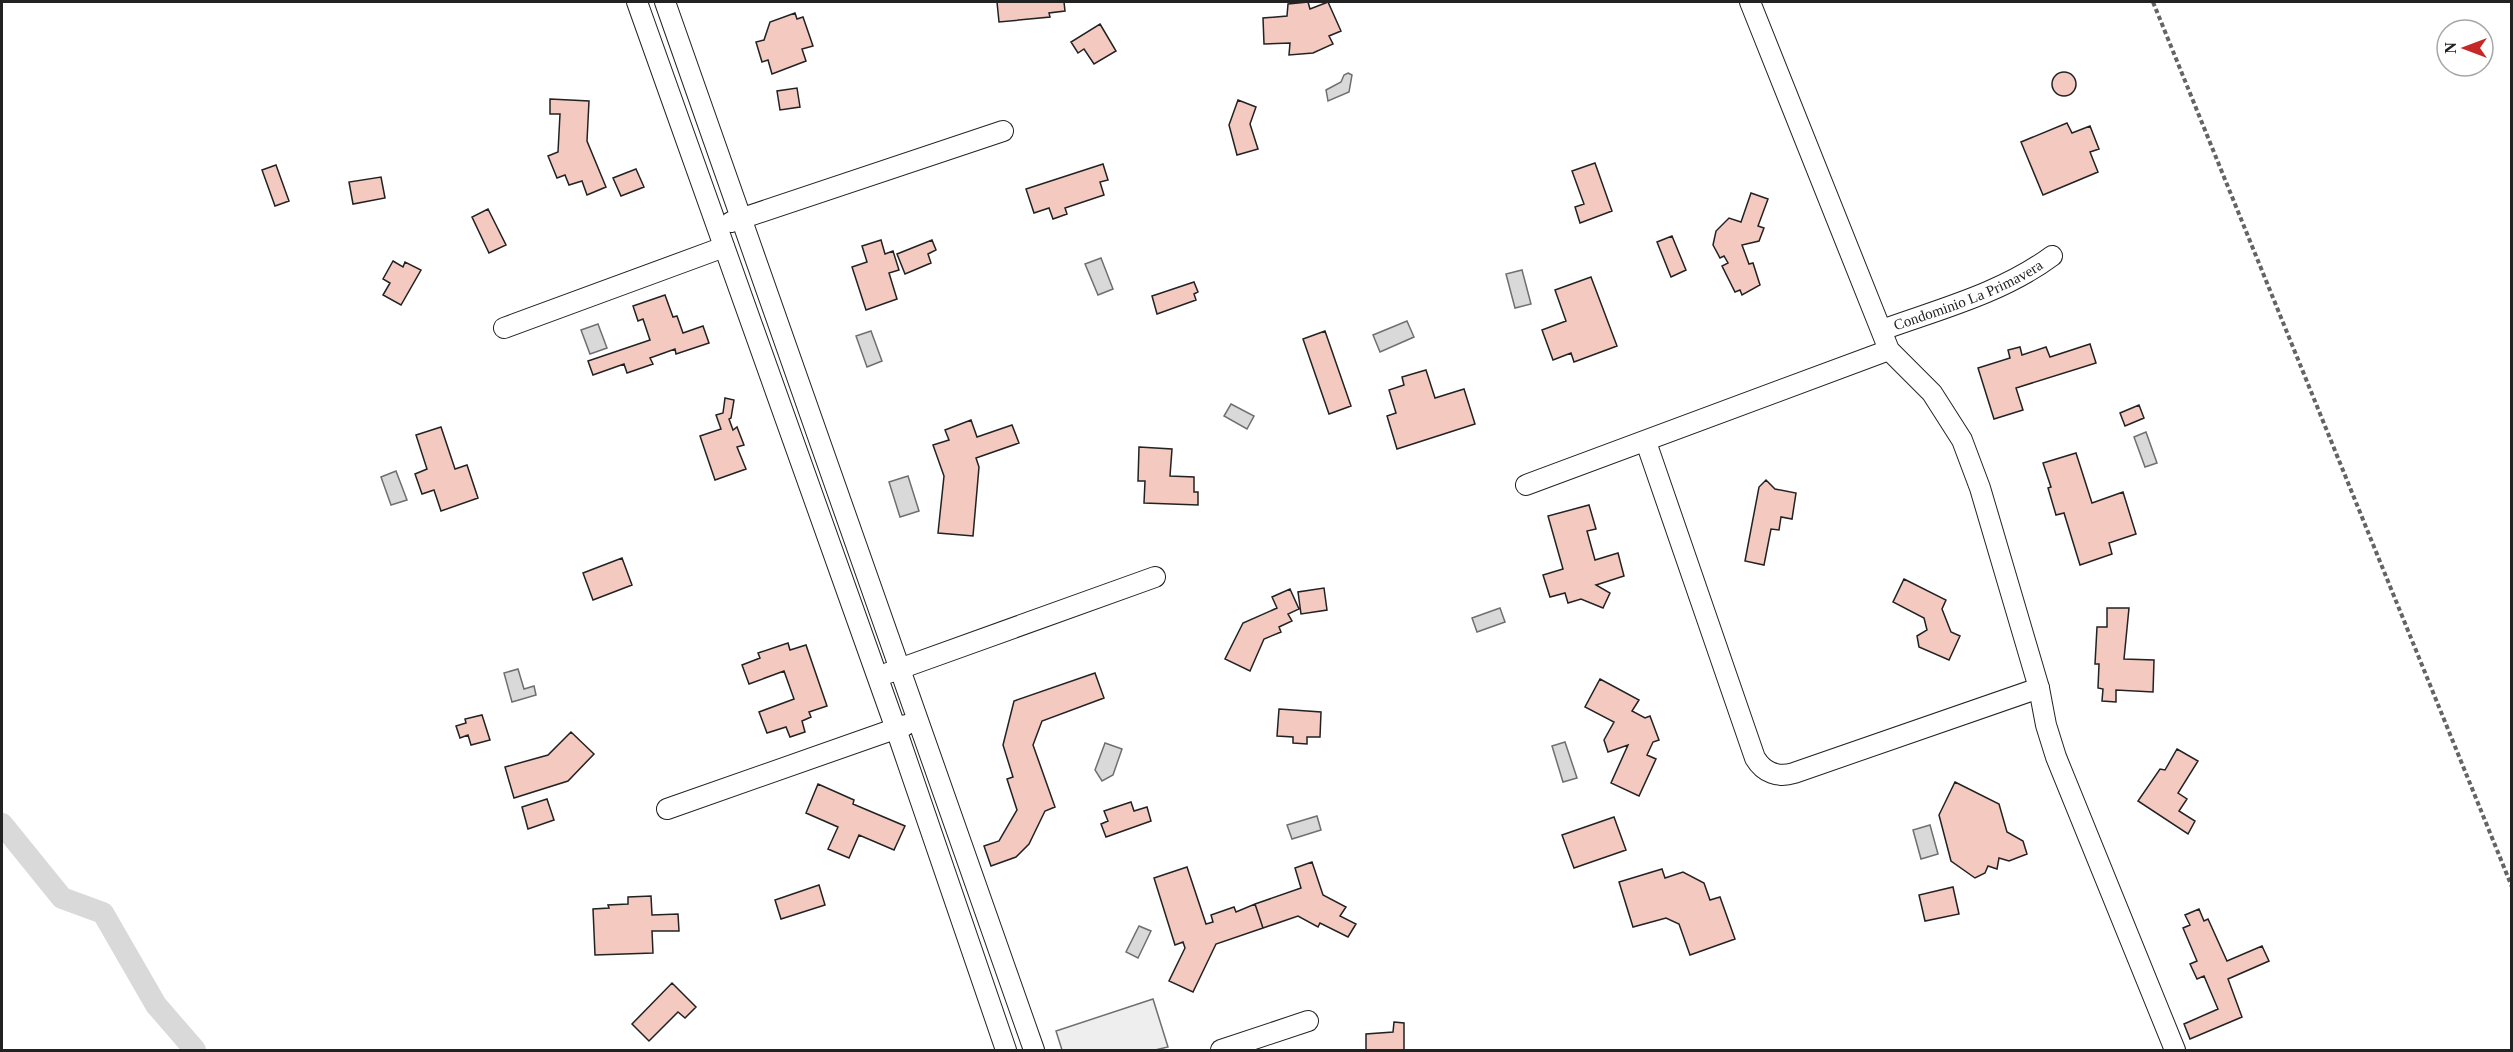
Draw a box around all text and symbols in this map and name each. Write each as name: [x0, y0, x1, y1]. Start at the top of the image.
north arrow: [2435, 18, 2495, 78]
text: N: [2442, 42, 2459, 54]
street label: Condominio La Primavera: [1892, 257, 2046, 333]

